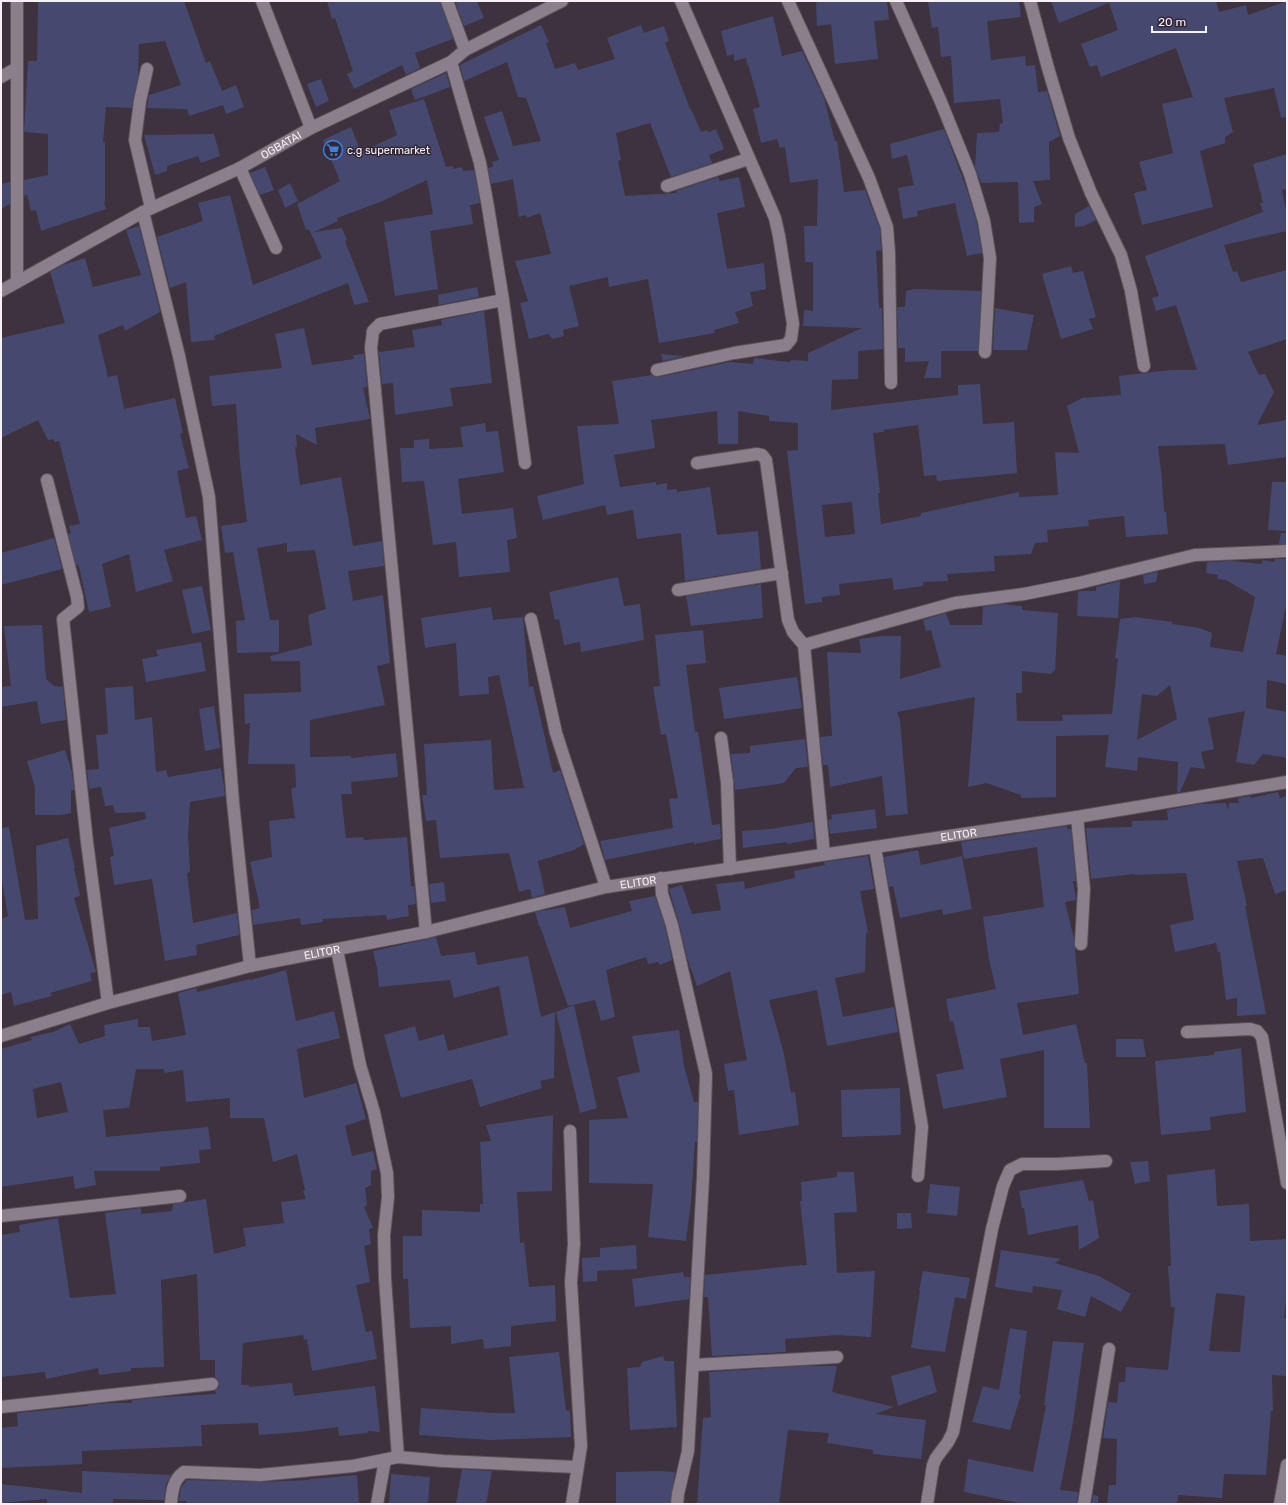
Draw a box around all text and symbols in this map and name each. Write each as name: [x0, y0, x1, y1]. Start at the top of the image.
scale bar: [1152, 8, 1206, 34]
text: 20 m: [1158, 15, 1186, 29]
street label: OGBATAI: [258, 128, 304, 162]
supermarket icon: c.g supermarket: [322, 139, 344, 161]
place label: c.g supermarket: [347, 144, 431, 157]
street label: ELITOR: [939, 825, 978, 844]
street label: ELITOR: [619, 873, 657, 891]
street label: ELITOR: [303, 942, 341, 962]

